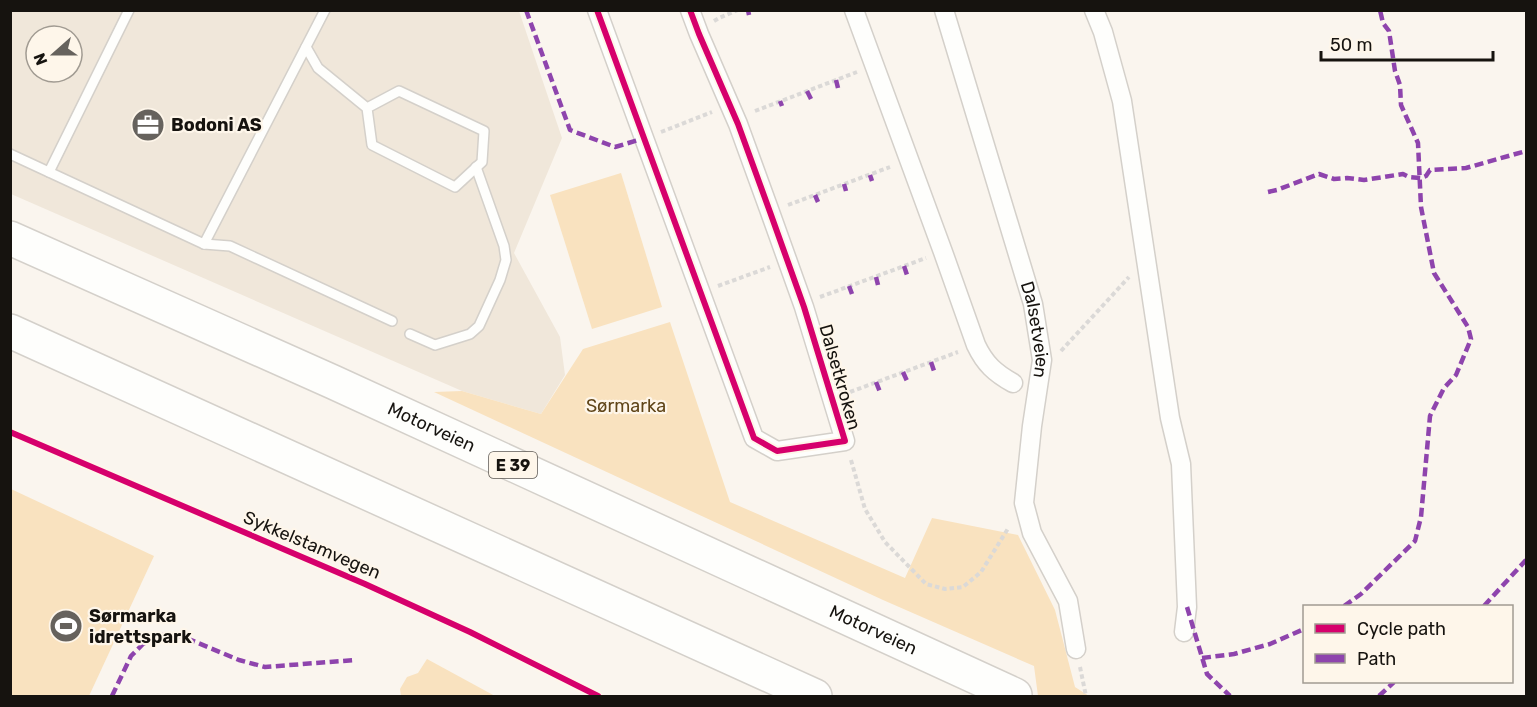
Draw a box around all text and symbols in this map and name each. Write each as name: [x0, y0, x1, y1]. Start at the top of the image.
north arrow: [24, 24, 84, 84]
scale bar: [1321, 24, 1494, 62]
text: 50 m: [1330, 34, 1373, 56]
text: N: [30, 50, 51, 68]
office icon: Bodoni AS: [130, 107, 166, 143]
place label: Bodoni AS: [171, 114, 262, 136]
street label: Dalsetveien: [1016, 279, 1053, 380]
street label: Dalsetkroken: [814, 322, 866, 432]
park label: Sørmarka: [586, 395, 666, 417]
street label: Motorveien: [384, 398, 479, 457]
road number: E 39: [489, 452, 537, 478]
street label: Sykkelstamvegen: [240, 506, 384, 584]
street label: Motorveien: [826, 600, 920, 659]
place label: Sørmarka idrettspark: [89, 605, 192, 648]
legend: [1303, 605, 1513, 683]
sports icon: Sørmarka idrettspark: [48, 608, 84, 644]
text: Cycle path: [1357, 618, 1446, 640]
text: Path: [1357, 648, 1396, 670]

